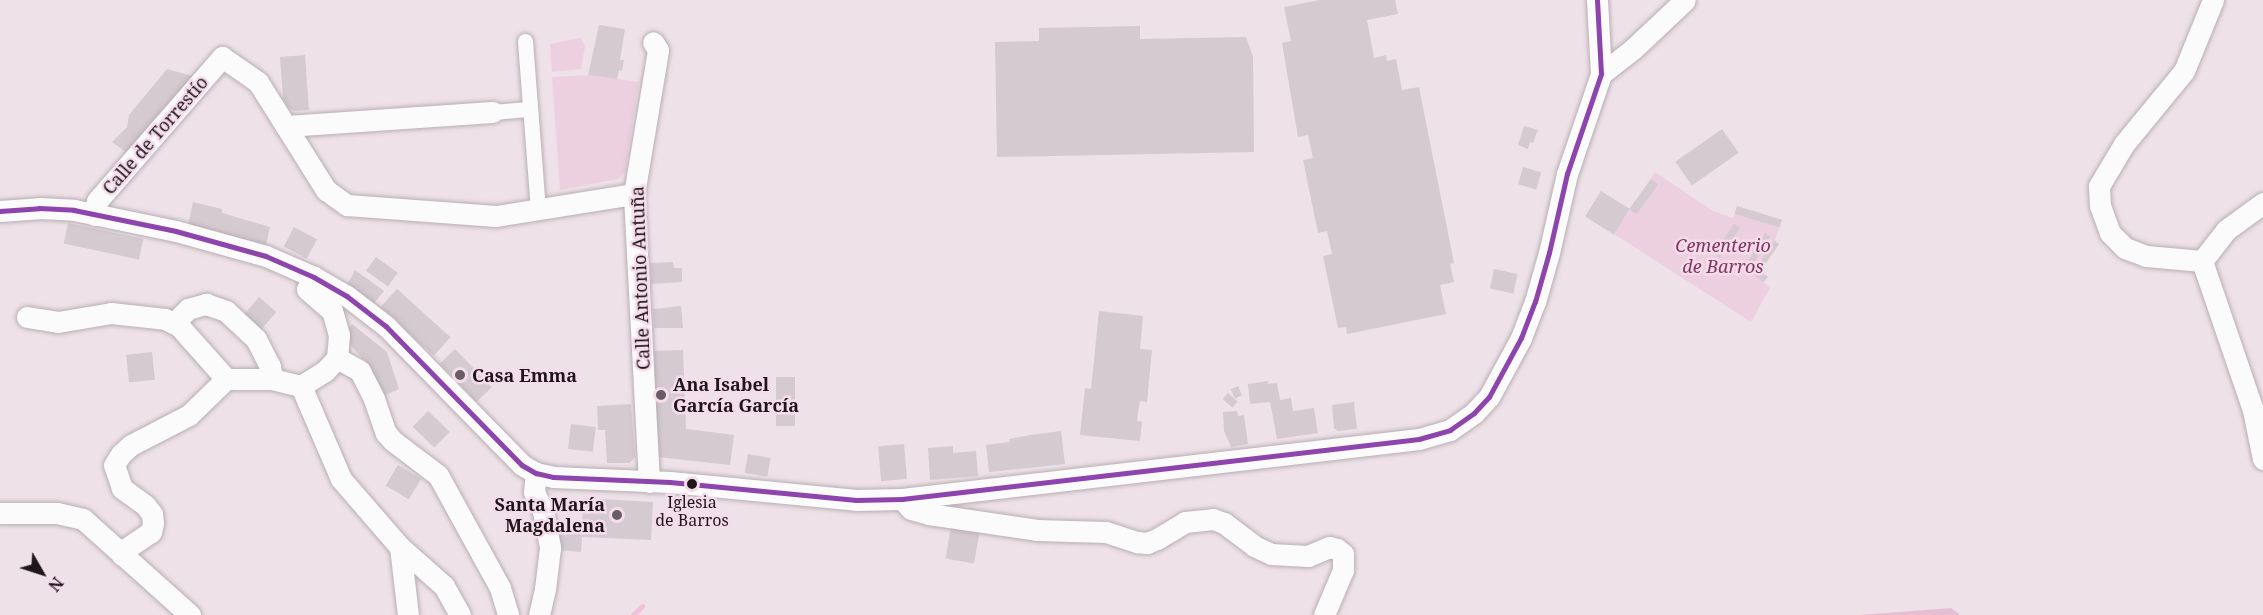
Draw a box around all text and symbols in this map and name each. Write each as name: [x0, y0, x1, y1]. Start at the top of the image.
street label: Calle de Torrestío: [98, 71, 212, 199]
street label: Calle Antonio Antuña: [626, 186, 654, 370]
park label: Cementerio de Barros: [1675, 235, 1771, 278]
place label: Casa Emma: [472, 364, 577, 386]
marker: Casa Emma: [453, 368, 467, 382]
place label: Ana Isabel García García: [673, 374, 799, 416]
marker: Ana Isabel García García: [654, 388, 668, 402]
marker: Iglesia de Barros: [686, 478, 698, 490]
place label: Iglesia de Barros: [655, 492, 729, 530]
place label: Santa María Magdalena: [495, 494, 605, 536]
marker: Santa María Magdalena: [610, 508, 624, 522]
north arrow: [12, 543, 72, 603]
text: N: [43, 572, 69, 596]

